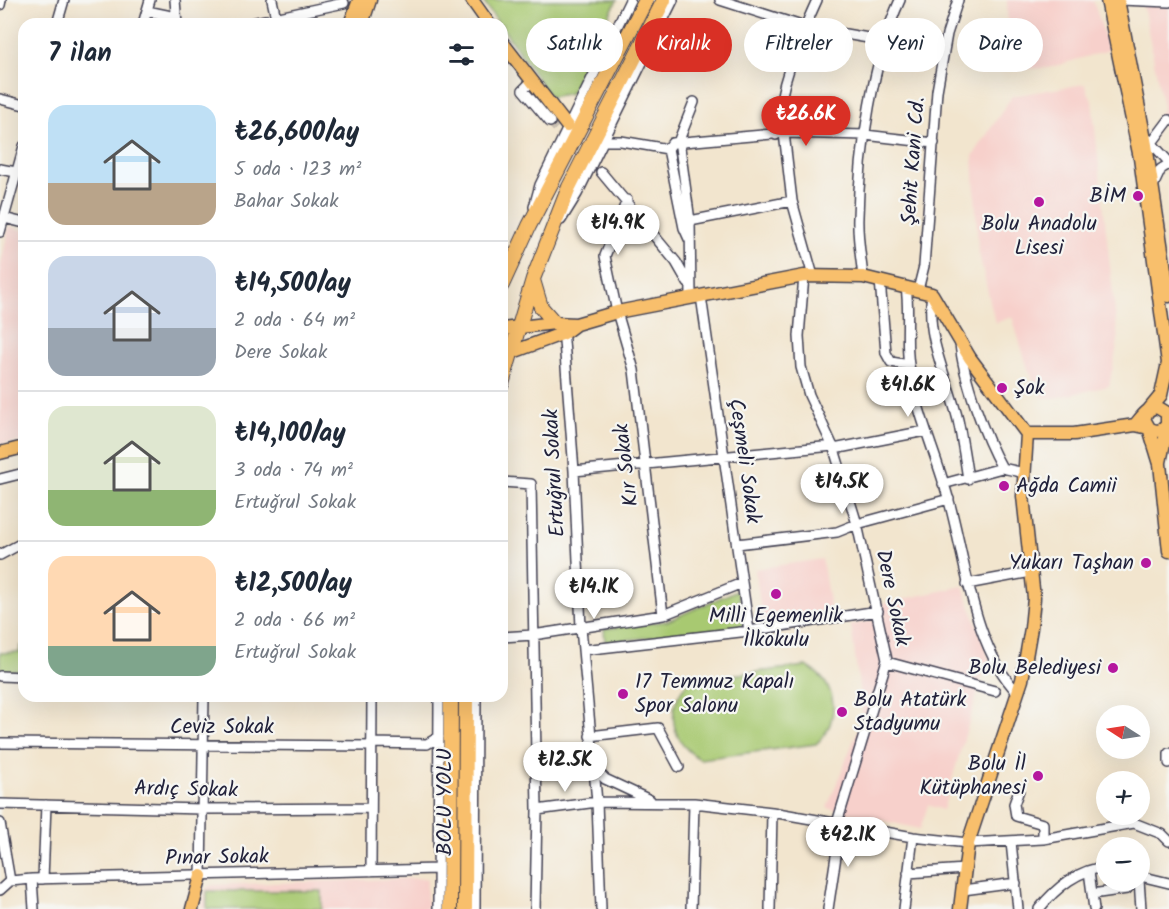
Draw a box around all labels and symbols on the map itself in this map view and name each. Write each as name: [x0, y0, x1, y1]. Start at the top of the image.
pin: ₺26.6K: [757, 96, 855, 147]
street label: Şehit Kani Cd.: [893, 96, 935, 226]
place label: BİM: [1090, 180, 1126, 213]
marker: BİM: [1131, 189, 1145, 203]
marker: Bolu Anadolu Lisesi: [1032, 195, 1046, 209]
pin: ₺14.9K: [569, 205, 667, 256]
place label: Bolu Anadolu Lisesi: [981, 208, 1097, 265]
pin: ₺41.6K: [859, 367, 957, 418]
place label: Şok: [1014, 372, 1045, 405]
marker: Şok: [995, 381, 1009, 395]
street label: Çeşmeli Sokak: [719, 396, 769, 526]
street label: Ertuğrul Sokak: [535, 408, 575, 538]
street label: Kır Sokak: [606, 421, 648, 508]
pin: ₺14.5K: [793, 464, 891, 515]
place label: Ağda Camii: [1016, 470, 1118, 503]
marker: Ağda Camii: [997, 479, 1011, 493]
street label: Dere Sokak: [866, 547, 918, 650]
place label: Yukarı Taşhan: [1009, 547, 1134, 580]
marker: Yukarı Taşhan: [1139, 556, 1153, 570]
pin: ₺14.1K: [545, 569, 643, 620]
marker: Milli Egemenlik İlkokulu: [769, 587, 783, 601]
place label: Milli Egemenlik İlkokulu: [709, 600, 843, 657]
place label: Bolu Belediyesi: [968, 652, 1102, 685]
marker: Bolu Belediyesi: [1106, 661, 1120, 675]
place label: 17 Temmuz Kapalı Spor Salonu: [635, 666, 794, 723]
place label: Bolu Atatürk Stadyumu: [854, 684, 966, 741]
marker: 17 Temmuz Kapalı Spor Salonu: [616, 687, 630, 701]
marker: Bolu Atatürk Stadyumu: [835, 705, 849, 719]
north arrow: [1096, 705, 1150, 759]
street label: Ceviz Sokak: [170, 711, 274, 744]
pin: ₺12.5K: [516, 742, 614, 793]
street label: BOLU YOLU: [429, 748, 462, 856]
place label: Bolu İl Kütüphanesi: [920, 748, 1027, 805]
marker: Bolu İl Kütüphanesi: [1031, 769, 1045, 783]
street label: Ardıç Sokak: [134, 773, 238, 807]
pin: ₺42.1K: [799, 817, 897, 868]
street label: Pınar Sokak: [165, 841, 269, 875]

